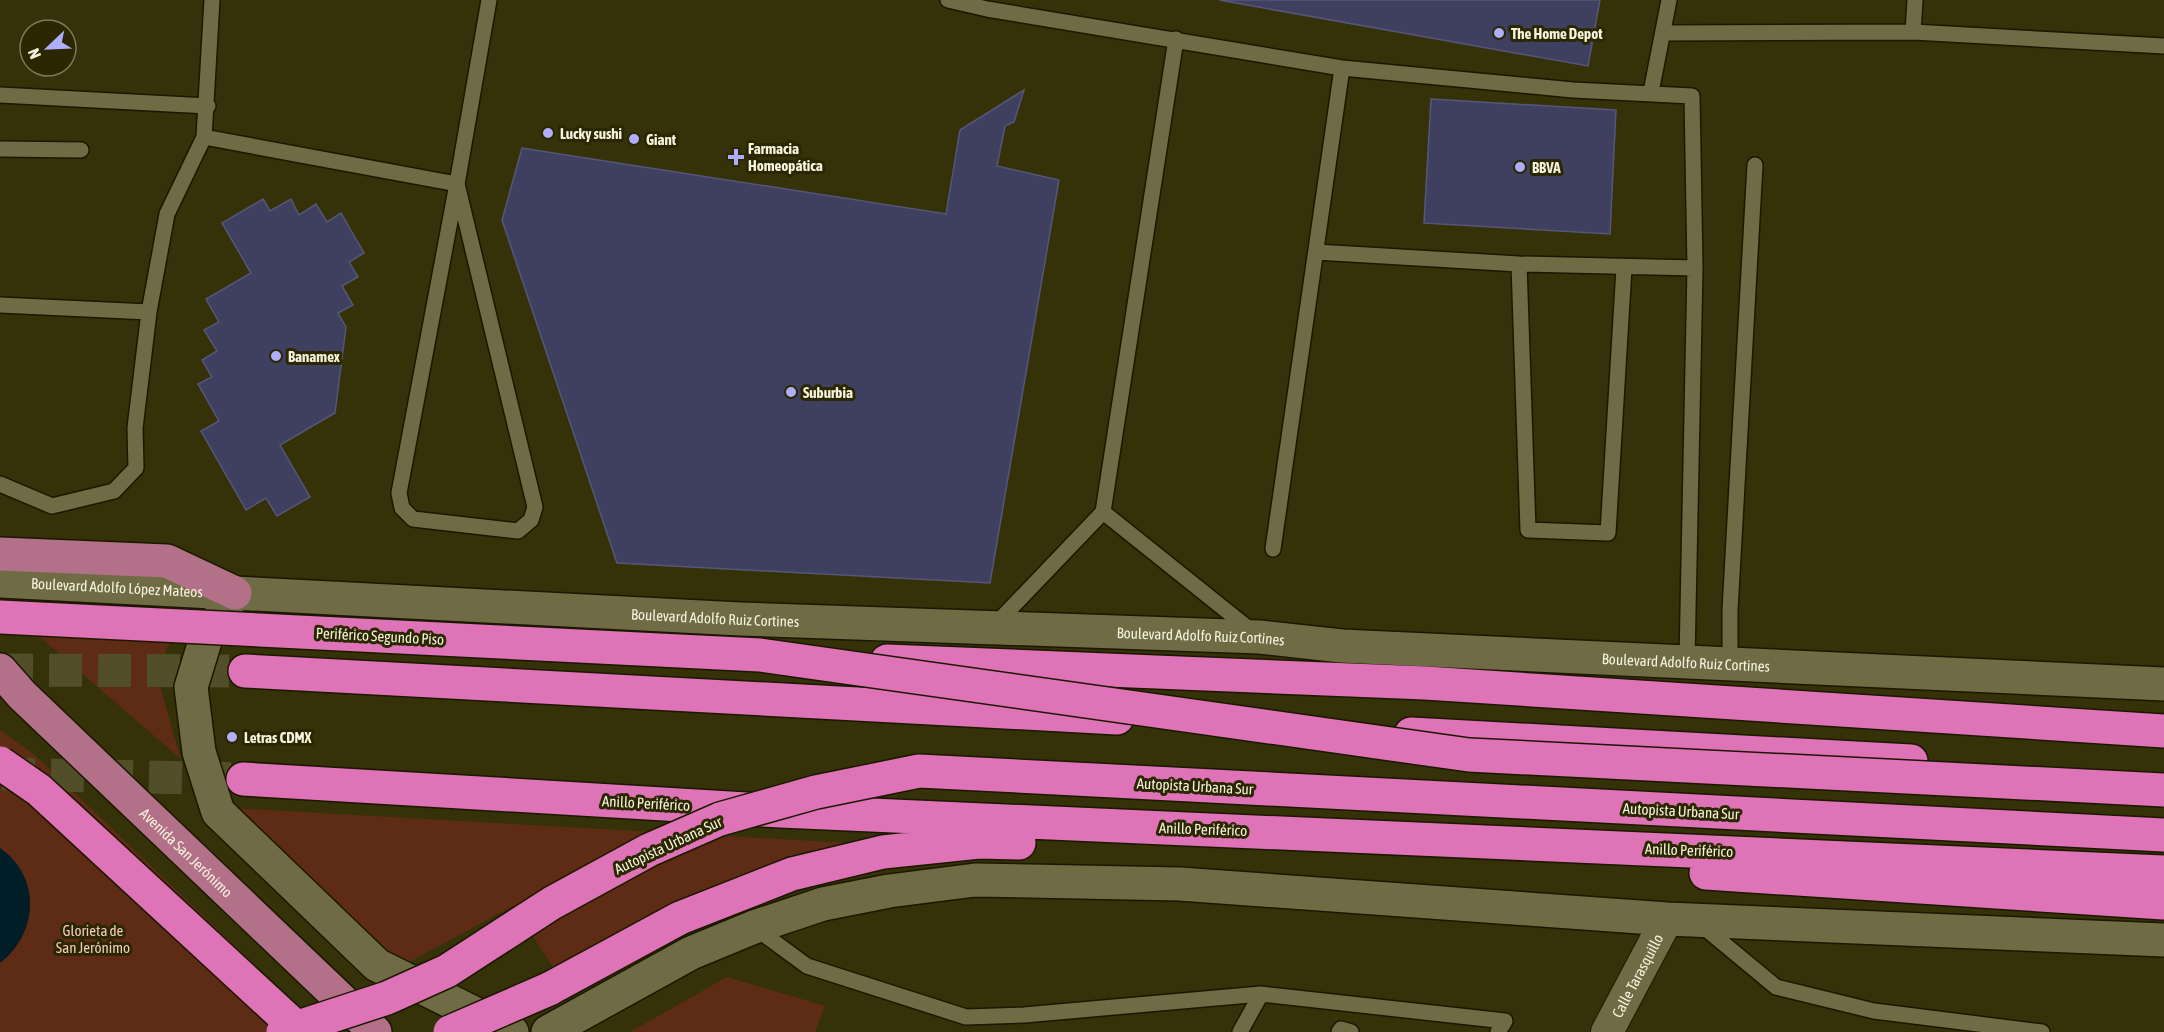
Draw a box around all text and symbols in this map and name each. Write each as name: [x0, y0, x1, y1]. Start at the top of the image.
north arrow: [18, 18, 78, 78]
place label: The Home Depot: [1511, 25, 1603, 42]
marker: The Home Depot: [1492, 26, 1506, 40]
text: N: [24, 46, 44, 62]
place label: Lucky sushi: [560, 125, 622, 142]
marker: Lucky sushi: [541, 126, 555, 140]
place label: Giant: [646, 131, 677, 148]
marker: Giant: [627, 132, 641, 146]
place label: Farmacia Homeopática: [748, 140, 823, 174]
marker: Farmacia Homeopática: [729, 150, 743, 164]
place label: BBVA: [1532, 159, 1561, 176]
marker: BBVA: [1513, 160, 1527, 174]
place label: Banamex: [288, 348, 340, 365]
marker: Banamex: [269, 349, 283, 363]
place label: Suburbia: [803, 384, 853, 401]
marker: Suburbia: [784, 385, 798, 399]
street label: Boulevard Adolfo López Mateos: [31, 574, 203, 600]
street label: Boulevard Adolfo Ruiz Cortines: [631, 605, 799, 630]
street label: Periférico Segundo Piso: [315, 624, 445, 648]
street label: Boulevard Adolfo Ruiz Cortines: [1116, 624, 1286, 648]
street label: Boulevard Adolfo Ruiz Cortines: [1601, 650, 1770, 674]
place label: Letras CDMX: [244, 729, 312, 746]
marker: Letras CDMX: [225, 730, 239, 744]
street label: Autopista Urbana Sur: [1136, 774, 1254, 798]
street label: Anillo Periférico: [601, 792, 691, 814]
street label: Autopista Urbana Sur: [1622, 799, 1740, 823]
street label: Avenida San Jerónimo: [137, 804, 237, 900]
street label: Autopista Urbana Sur: [612, 812, 725, 877]
street label: Anillo Periférico: [1159, 819, 1247, 839]
street label: Anillo Periférico: [1645, 840, 1733, 860]
park label: Glorieta de San Jerónimo: [56, 922, 130, 956]
street label: Calle Tarasquillo: [1608, 931, 1666, 1020]

